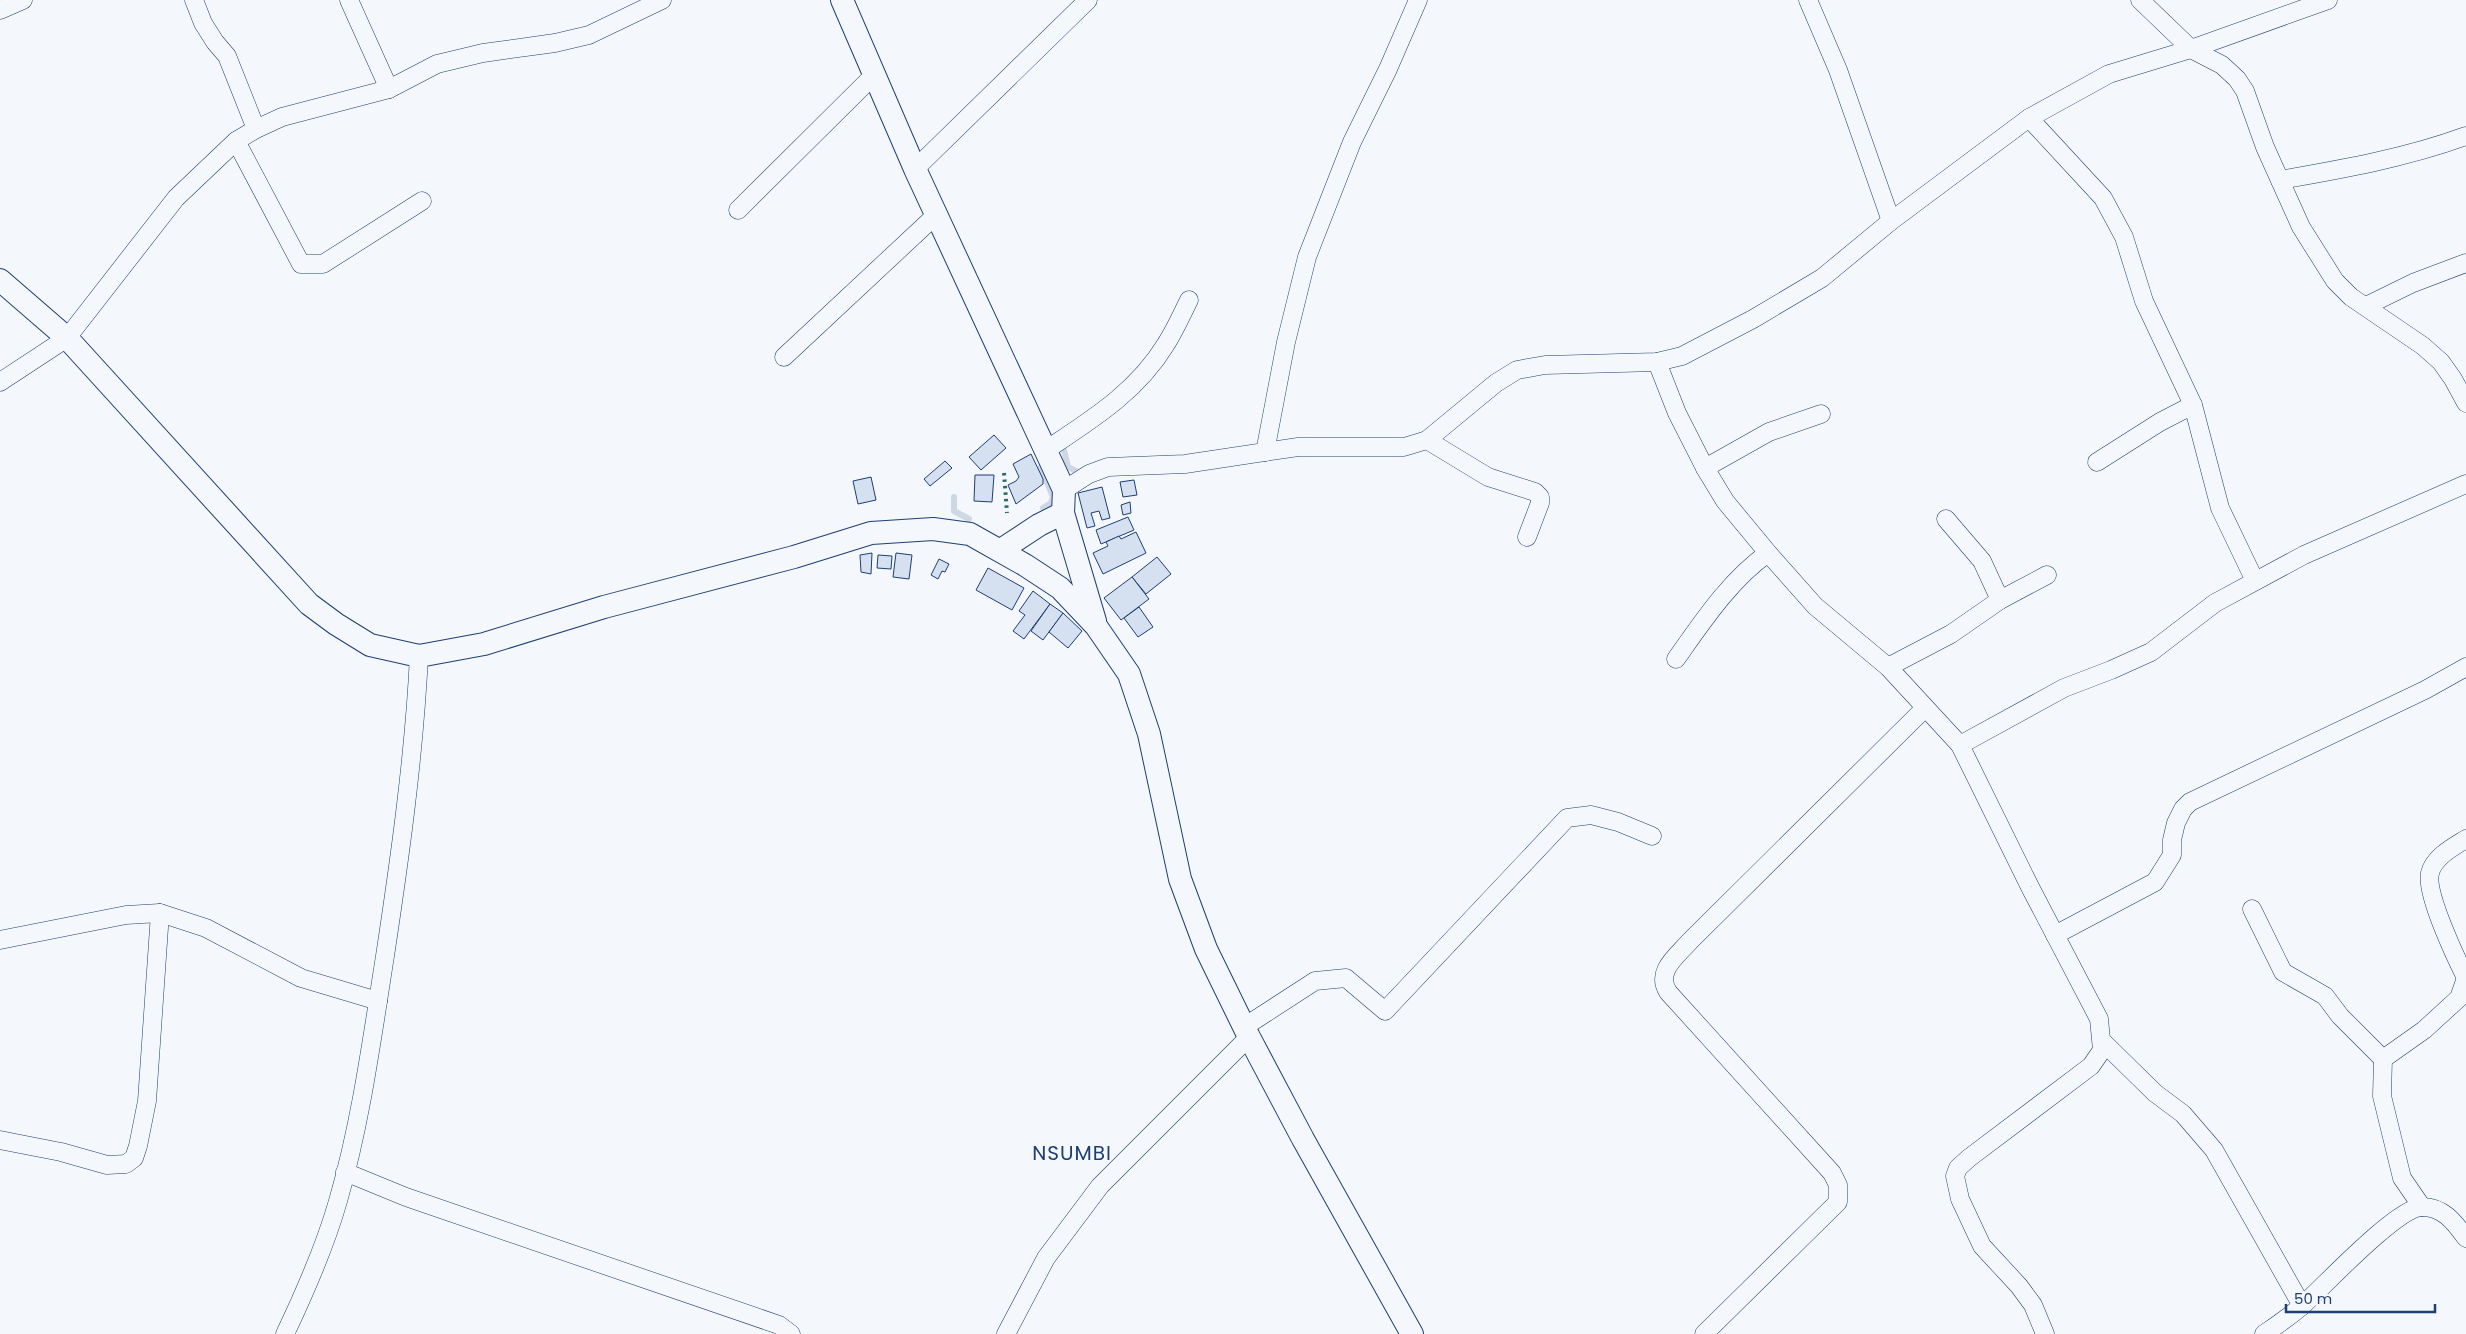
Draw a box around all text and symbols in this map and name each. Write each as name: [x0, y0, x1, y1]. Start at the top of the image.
district label: NSUMBI: [1032, 1139, 1112, 1167]
scale bar: [2286, 1282, 2435, 1314]
text: 50 m: [2294, 1288, 2332, 1309]

